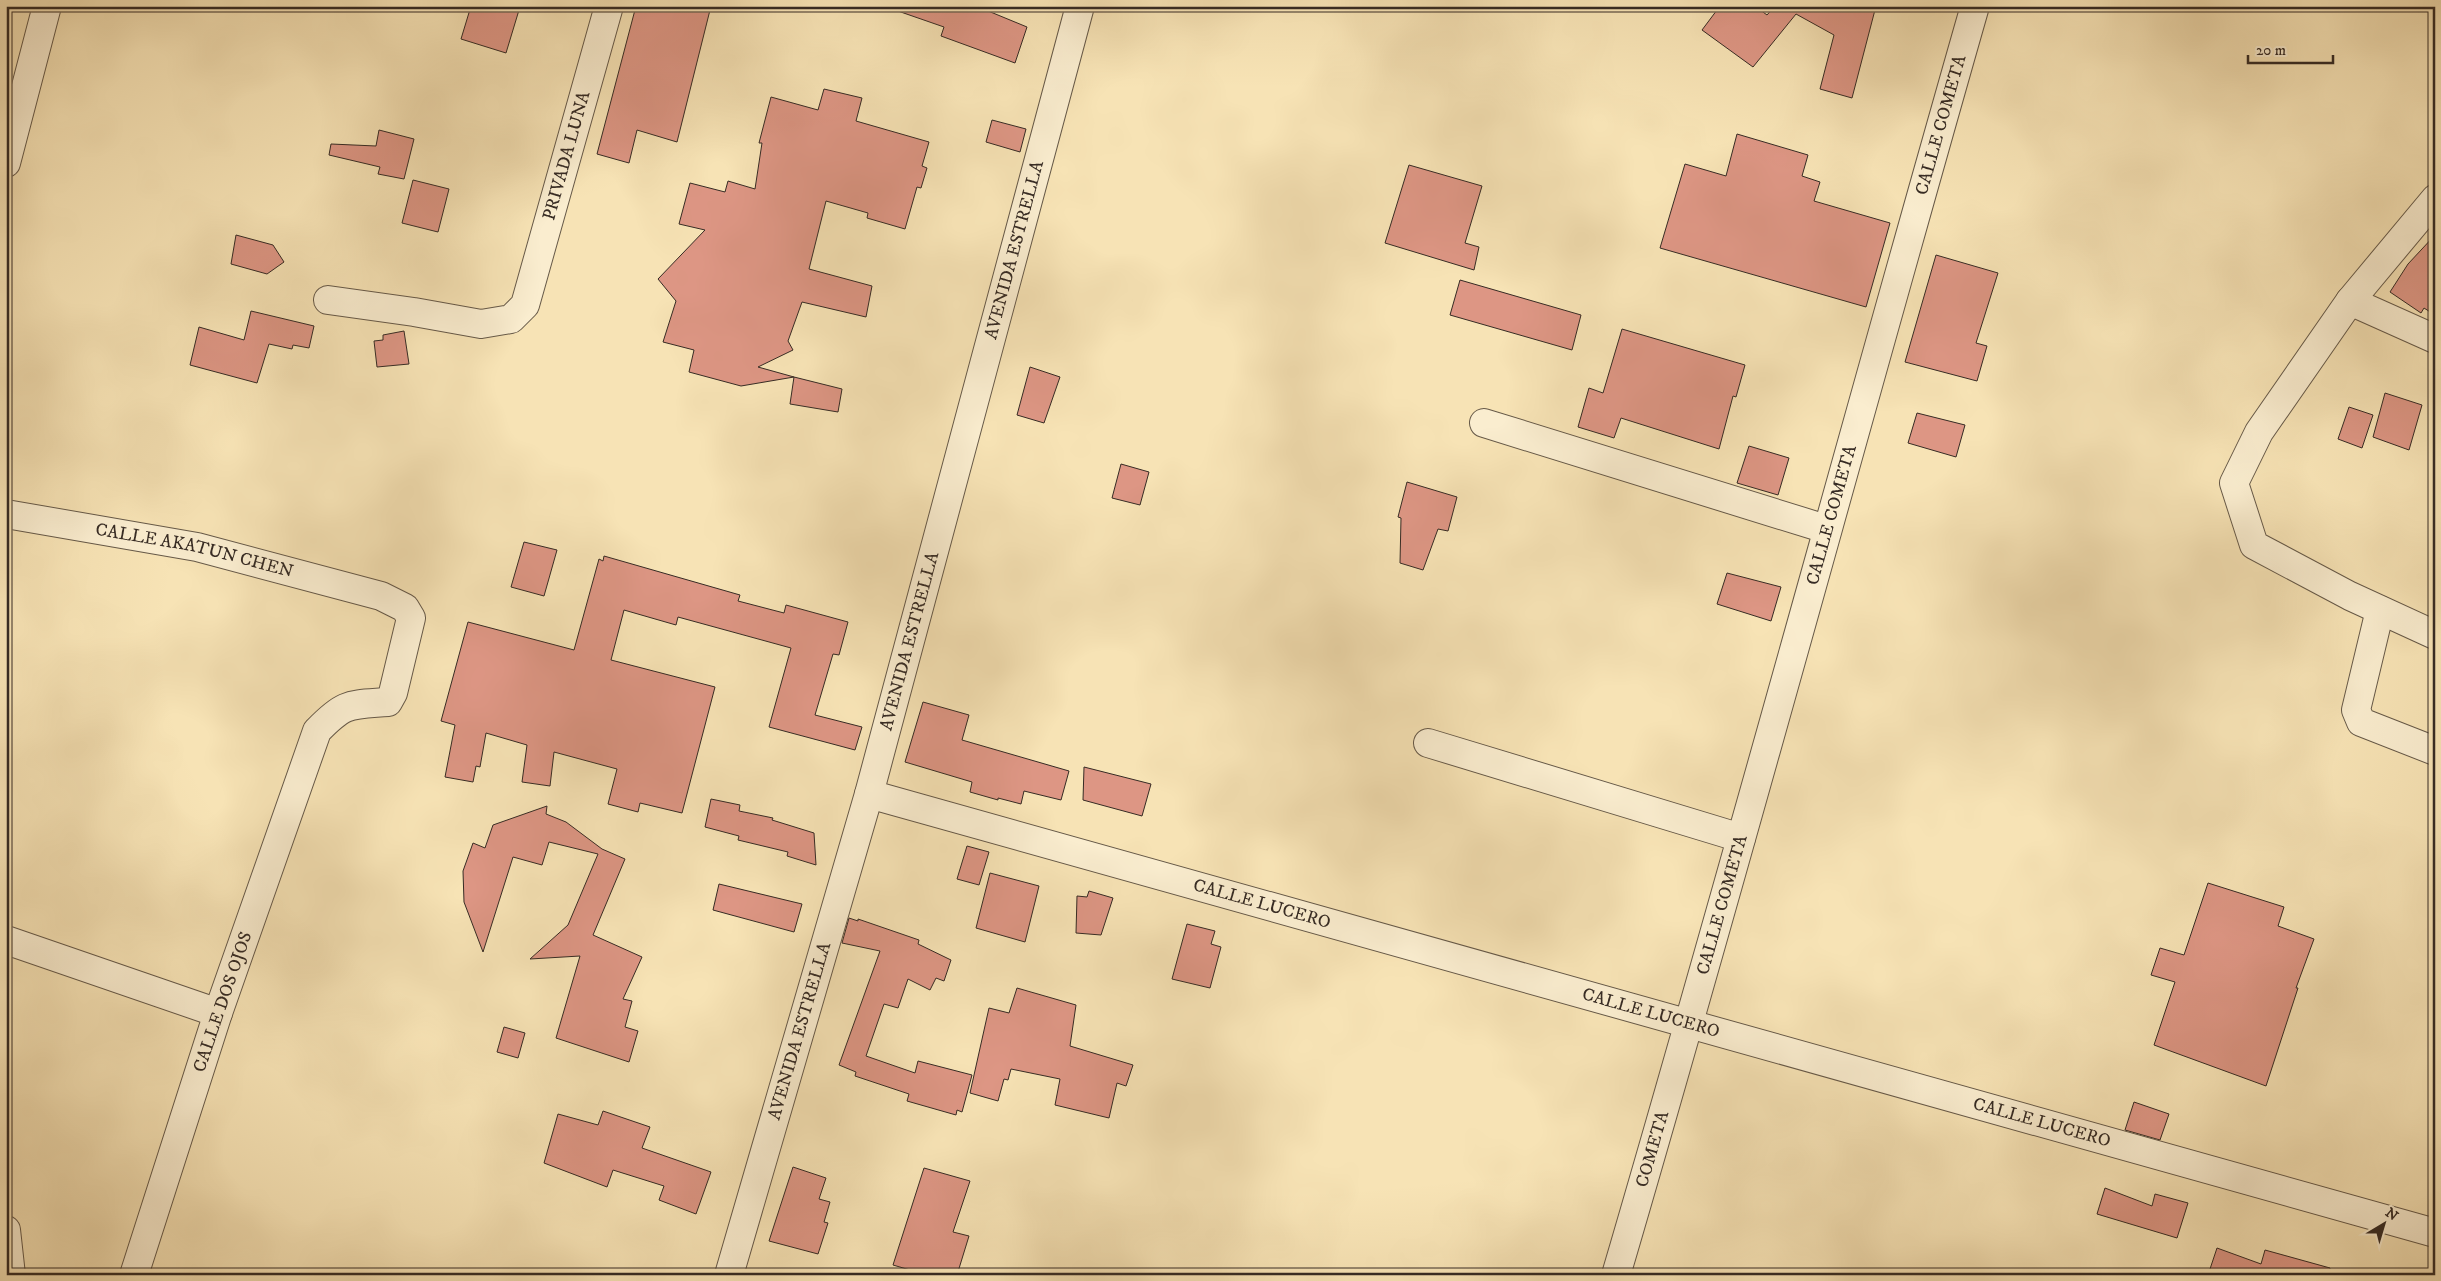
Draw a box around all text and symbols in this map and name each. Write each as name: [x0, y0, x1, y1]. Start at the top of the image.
scale bar: [2248, 32, 2334, 64]
text: 20 m: [2256, 41, 2286, 60]
street label: CALLE COMETA: [1911, 52, 1972, 198]
street label: PRIVADA LUNA: [538, 88, 596, 223]
street label: AVENIDA ESTRELLA: [980, 158, 1049, 342]
street label: CALLE COMETA: [1802, 442, 1862, 588]
street label: CALLE AKATUN CHEN: [94, 519, 296, 583]
street label: AVENIDA ESTRELLA: [875, 549, 944, 733]
street label: CALLE COMETA: [1692, 832, 1753, 977]
street label: CALLE LUCERO: [1191, 874, 1333, 934]
street label: CALLE DOS OJOS: [189, 929, 257, 1075]
street label: AVENIDA ESTRELLA: [764, 939, 836, 1123]
street label: CALLE LUCERO: [1580, 983, 1722, 1043]
street label: CALLE LUCERO: [1970, 1093, 2113, 1153]
street label: COMETA: [1631, 1108, 1674, 1190]
north arrow: [2358, 1198, 2408, 1248]
text: N: [2381, 1204, 2402, 1225]

